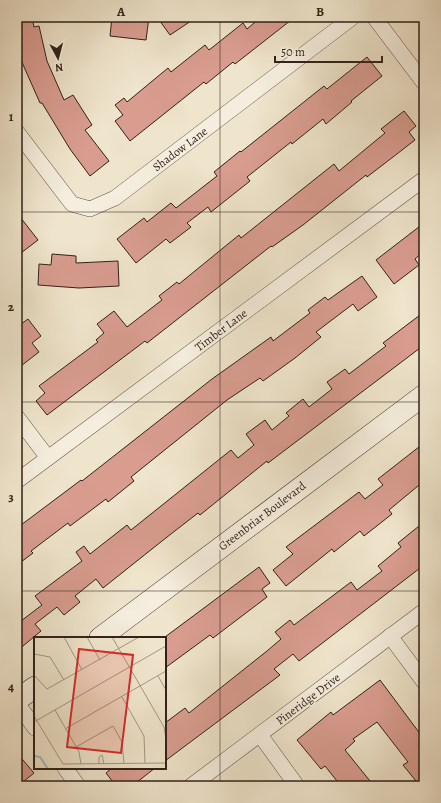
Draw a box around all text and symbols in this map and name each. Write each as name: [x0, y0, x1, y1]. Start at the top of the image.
text: A: [116, 3, 126, 20]
text: B: [316, 3, 324, 20]
north arrow: [38, 38, 78, 78]
scale bar: [275, 38, 382, 64]
text: 50 m: [281, 44, 305, 60]
text: N: [54, 59, 64, 75]
text: 1: [9, 108, 14, 125]
street label: Shadow Lane: [149, 123, 211, 175]
text: 2: [8, 298, 15, 315]
street label: Timber Lane: [192, 305, 250, 355]
street label: Greenbriar Boulevard: [215, 477, 309, 554]
text: 3: [8, 488, 14, 505]
inset map: [34, 637, 166, 769]
street label: Pineridge Drive: [272, 669, 344, 729]
text: 4: [8, 678, 14, 695]

